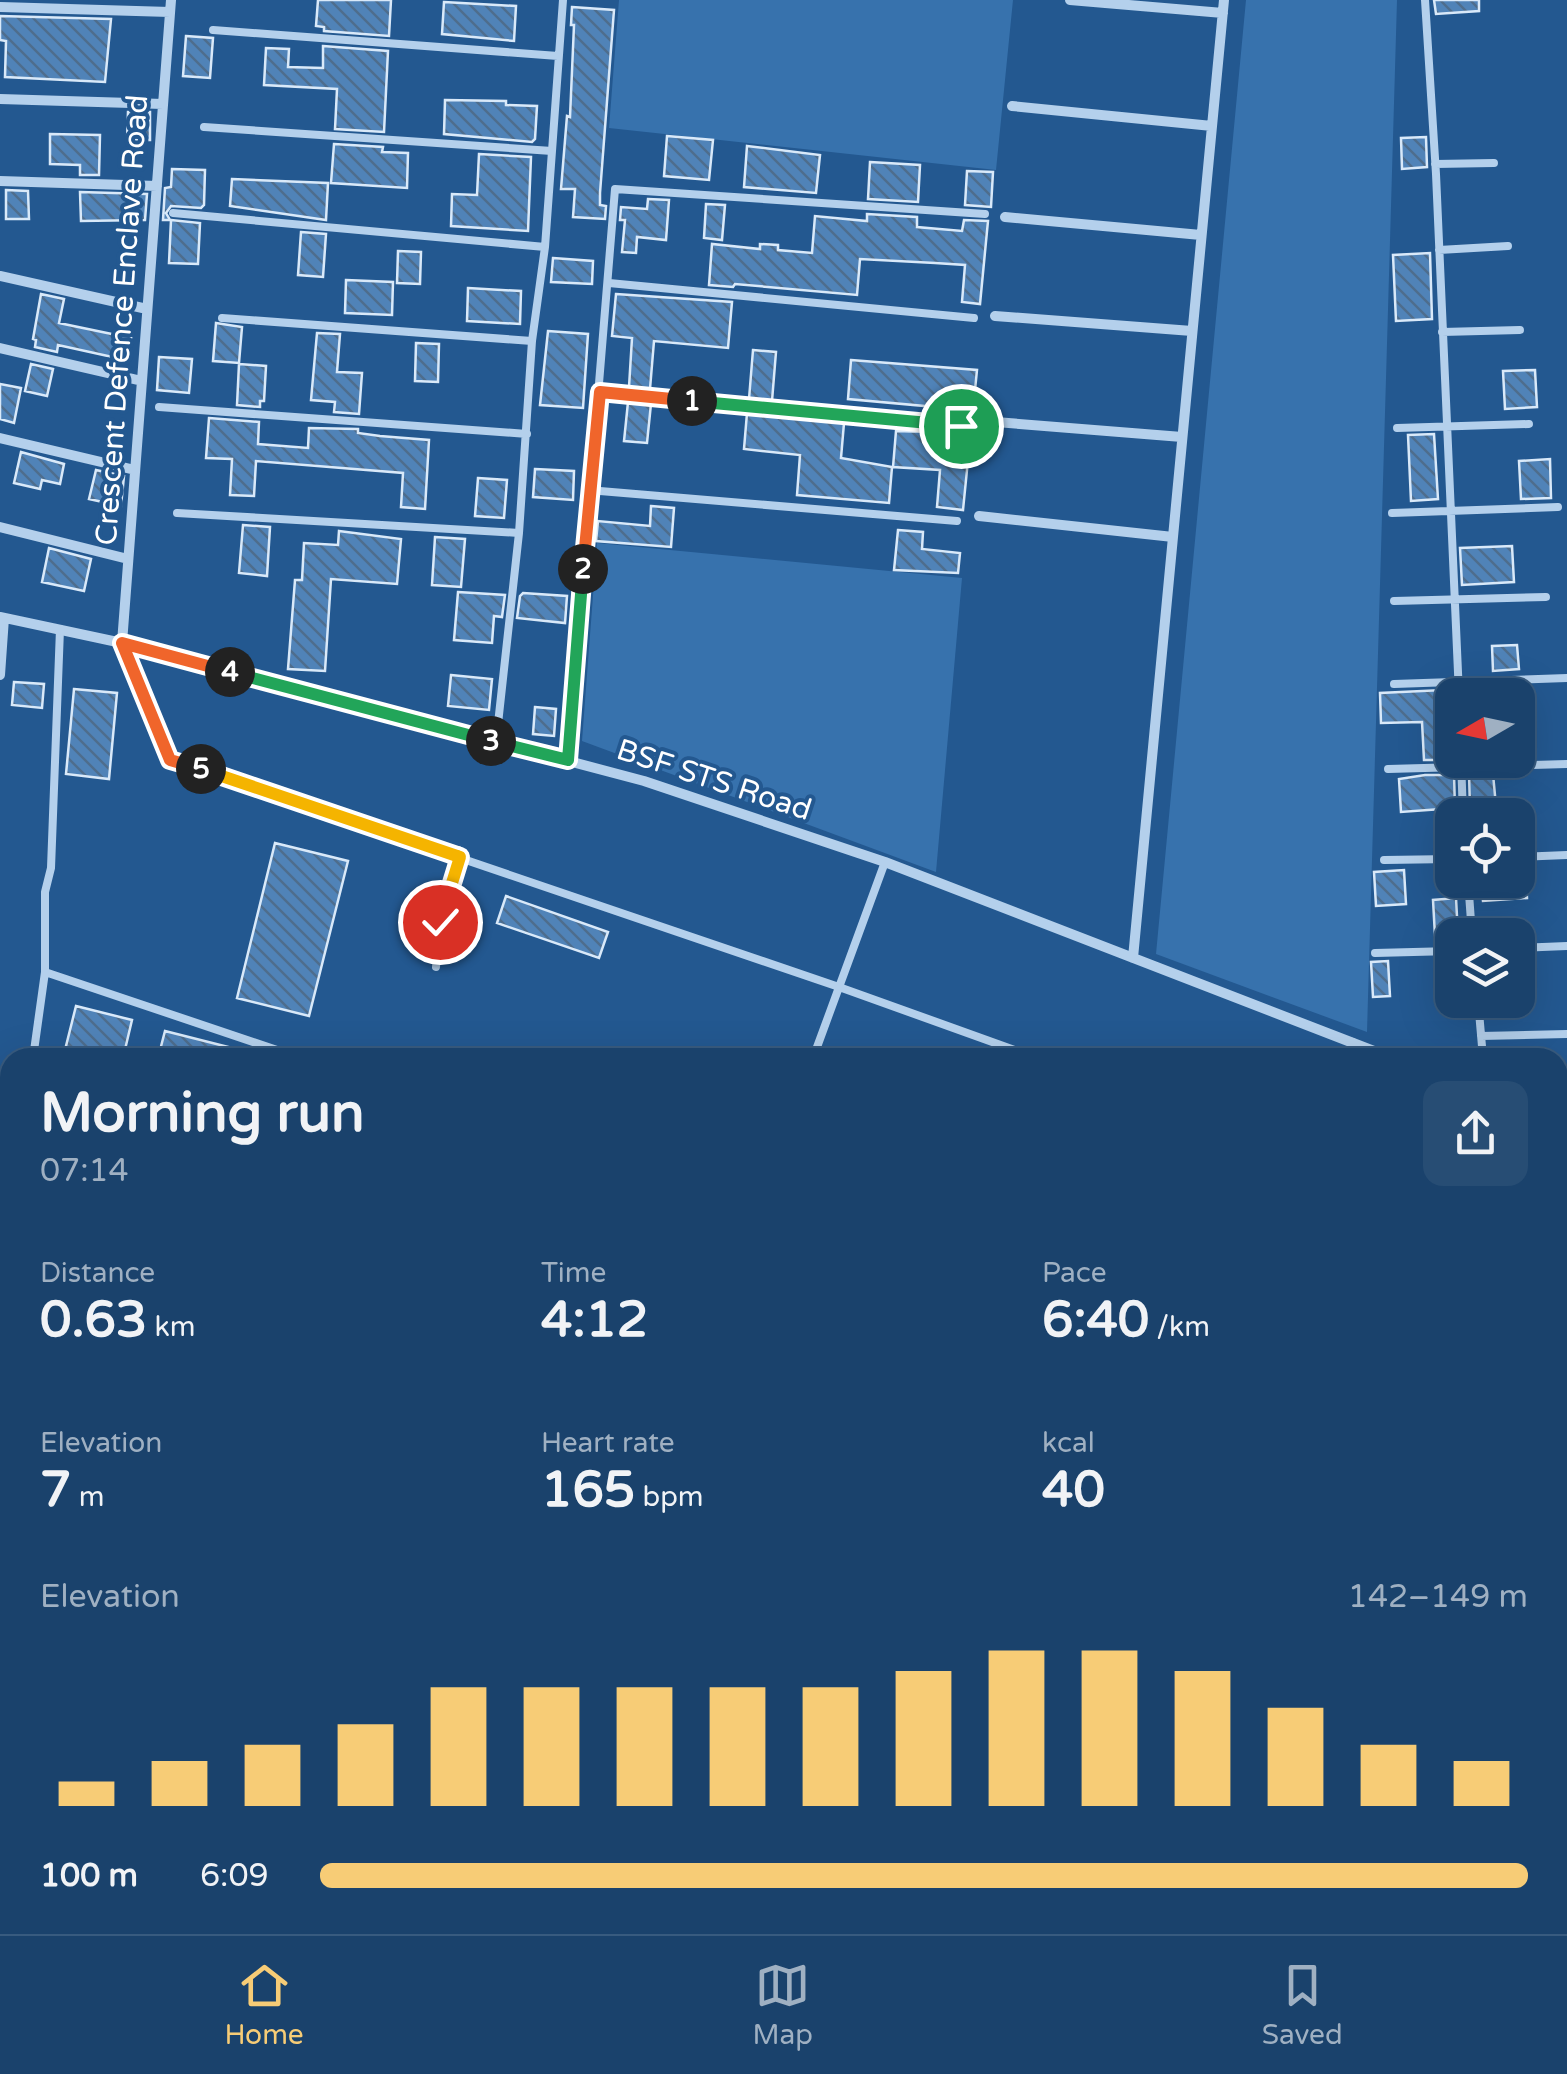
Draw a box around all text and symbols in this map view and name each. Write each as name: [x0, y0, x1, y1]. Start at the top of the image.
street label: Crescent Defence Enclave Road: [88, 93, 156, 547]
pin: 1: [667, 376, 717, 426]
text: 1: [683, 384, 701, 418]
pin: [919, 384, 1004, 469]
icon: arrive: [934, 399, 989, 454]
pin: 2: [558, 544, 608, 594]
text: 2: [574, 552, 592, 586]
pin: 4: [205, 647, 255, 697]
text: 4: [221, 655, 239, 689]
north arrow: [1435, 678, 1535, 778]
map controls: [1435, 678, 1535, 1018]
pin: 3: [466, 716, 516, 766]
text: 3: [482, 724, 500, 758]
street label: BSF STS Road: [612, 731, 816, 829]
pin: 5: [176, 744, 226, 794]
text: 5: [192, 752, 210, 786]
button: locate: [1435, 798, 1535, 898]
pin: [398, 880, 483, 965]
icon: check: [413, 895, 468, 950]
button: layers: [1435, 918, 1535, 1018]
text: Morning run: [40, 1081, 365, 1147]
button: share: [1423, 1081, 1528, 1186]
text: 07:14: [40, 1152, 129, 1190]
text: Distance: [40, 1256, 155, 1290]
text: Time: [541, 1256, 606, 1290]
text: Pace: [1042, 1256, 1106, 1290]
text: 0.63: [40, 1290, 147, 1350]
text: 4:12: [541, 1290, 648, 1350]
text: 6:40: [1042, 1290, 1149, 1350]
text: km: [147, 1310, 195, 1344]
text: /km: [1149, 1310, 1210, 1344]
text: Elevation: [40, 1426, 162, 1460]
text: Heart rate: [541, 1426, 675, 1460]
text: kcal: [1042, 1426, 1095, 1460]
text: 7: [40, 1460, 71, 1520]
text: 165: [541, 1460, 635, 1520]
text: 40: [1042, 1460, 1105, 1520]
text: m: [71, 1480, 104, 1514]
text: bpm: [635, 1480, 704, 1514]
text: Elevation: [40, 1578, 180, 1616]
text: 142–149 m: [1348, 1578, 1528, 1616]
text: 100 m: [40, 1857, 138, 1895]
text: 6:09: [200, 1857, 269, 1895]
tab: Home: [224, 1958, 304, 2052]
tab: Map: [752, 1958, 813, 2052]
tab: Saved: [1262, 1958, 1343, 2052]

